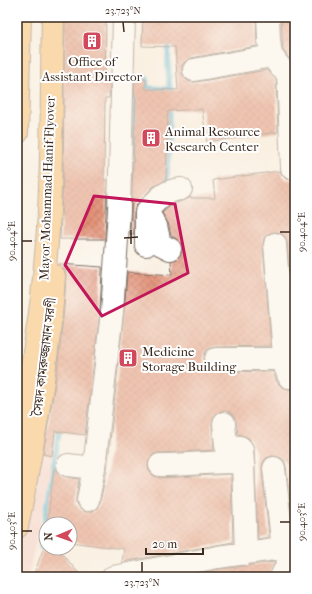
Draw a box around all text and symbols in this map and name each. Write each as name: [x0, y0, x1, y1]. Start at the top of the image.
text: 23.723°N: [105, 5, 141, 17]
building icon: Office of Assistant Director: [81, 30, 103, 52]
place label: Office of Assistant Director: [41, 54, 143, 84]
street label: Mayor Mohammad Hanif Flyover: [36, 95, 58, 281]
place label: Animal Resource Research Center: [164, 124, 261, 154]
building icon: Animal Resource Research Center: [140, 127, 162, 149]
text: 90.404°E: [296, 212, 308, 252]
text: 90.404°E: [6, 221, 18, 261]
street label: সৈয়দ কামরুজ্জামান সরণী: [29, 297, 59, 418]
place label: Medicine Storage Building: [142, 344, 237, 374]
building icon: Medicine Storage Building: [117, 347, 139, 369]
text: 90.403°E: [296, 503, 308, 541]
text: 90.403°E: [6, 512, 18, 550]
north arrow: [38, 516, 78, 556]
scale bar: [146, 530, 203, 556]
text: N: [42, 531, 55, 541]
text: 20 m: [152, 537, 177, 551]
text: 23.723°N: [124, 577, 160, 589]

